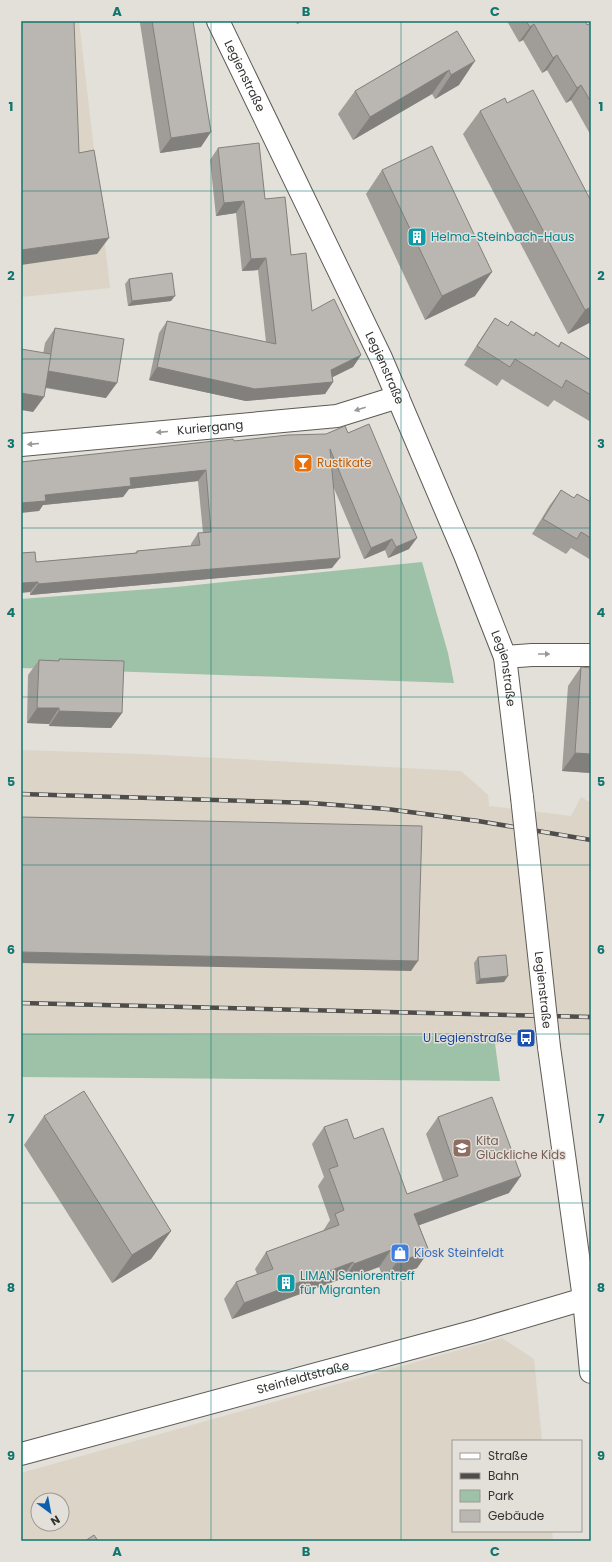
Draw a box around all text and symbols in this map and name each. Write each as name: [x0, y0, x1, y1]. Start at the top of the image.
text: A: [112, 2, 122, 21]
text: B: [302, 2, 311, 21]
text: C: [490, 2, 500, 21]
street label: Legienstraße: [220, 37, 270, 114]
text: 1: [9, 97, 13, 116]
text: 1: [599, 97, 603, 116]
building icon: Helma-Steinbach-Haus: [406, 226, 428, 248]
place label: Helma-Steinbach-Haus: [431, 228, 574, 245]
text: 2: [7, 266, 15, 285]
text: 2: [597, 266, 605, 285]
street label: Legienstraße: [362, 329, 409, 407]
one-way arrow: [354, 406, 366, 412]
street label: Kuriergang: [176, 416, 244, 439]
one-way arrow: [156, 429, 168, 435]
text: 3: [7, 434, 15, 453]
text: 3: [597, 434, 605, 453]
one-way arrow: [27, 440, 39, 447]
bar icon: Rustikate: [292, 452, 314, 474]
place label: Rustikate: [317, 454, 372, 471]
text: 4: [7, 603, 16, 622]
text: 4: [597, 603, 606, 622]
street label: Legienstraße: [487, 628, 520, 707]
one-way arrow: [538, 651, 551, 657]
text: 5: [7, 772, 15, 791]
text: 5: [597, 772, 605, 791]
text: 6: [7, 940, 15, 959]
text: 6: [597, 940, 605, 959]
street label: Legienstraße: [531, 950, 556, 1029]
bus stop icon: U Legienstraße: [515, 1027, 537, 1049]
place label: U Legienstraße: [423, 1029, 512, 1046]
text: 7: [8, 1109, 15, 1128]
text: 7: [598, 1109, 605, 1128]
place label: Kita Glückliche Kids: [476, 1132, 565, 1163]
school or university icon: Kita Glückliche Kids: [451, 1137, 473, 1159]
shop icon: Kiosk Steinfeldt: [389, 1242, 411, 1264]
place label: Kiosk Steinfeldt: [414, 1244, 504, 1261]
place label: LIMAN Seniorentreff für Migranten: [300, 1267, 415, 1298]
building icon: LIMAN Seniorentreff für Migranten: [275, 1272, 297, 1294]
text: 8: [7, 1278, 15, 1297]
text: 8: [597, 1278, 605, 1297]
street label: Steinfeldtstraße: [255, 1357, 351, 1398]
legend: [452, 1440, 582, 1532]
text: 9: [7, 1446, 15, 1465]
text: 9: [597, 1446, 605, 1465]
text: Straße: [488, 1447, 528, 1464]
text: Bahn: [488, 1467, 519, 1484]
text: Park: [488, 1487, 515, 1504]
north arrow: [30, 1492, 70, 1532]
text: Gebäude: [488, 1507, 544, 1524]
text: N: [48, 1512, 63, 1529]
text: A: [112, 1542, 122, 1561]
text: B: [302, 1542, 311, 1561]
text: C: [490, 1542, 500, 1561]

